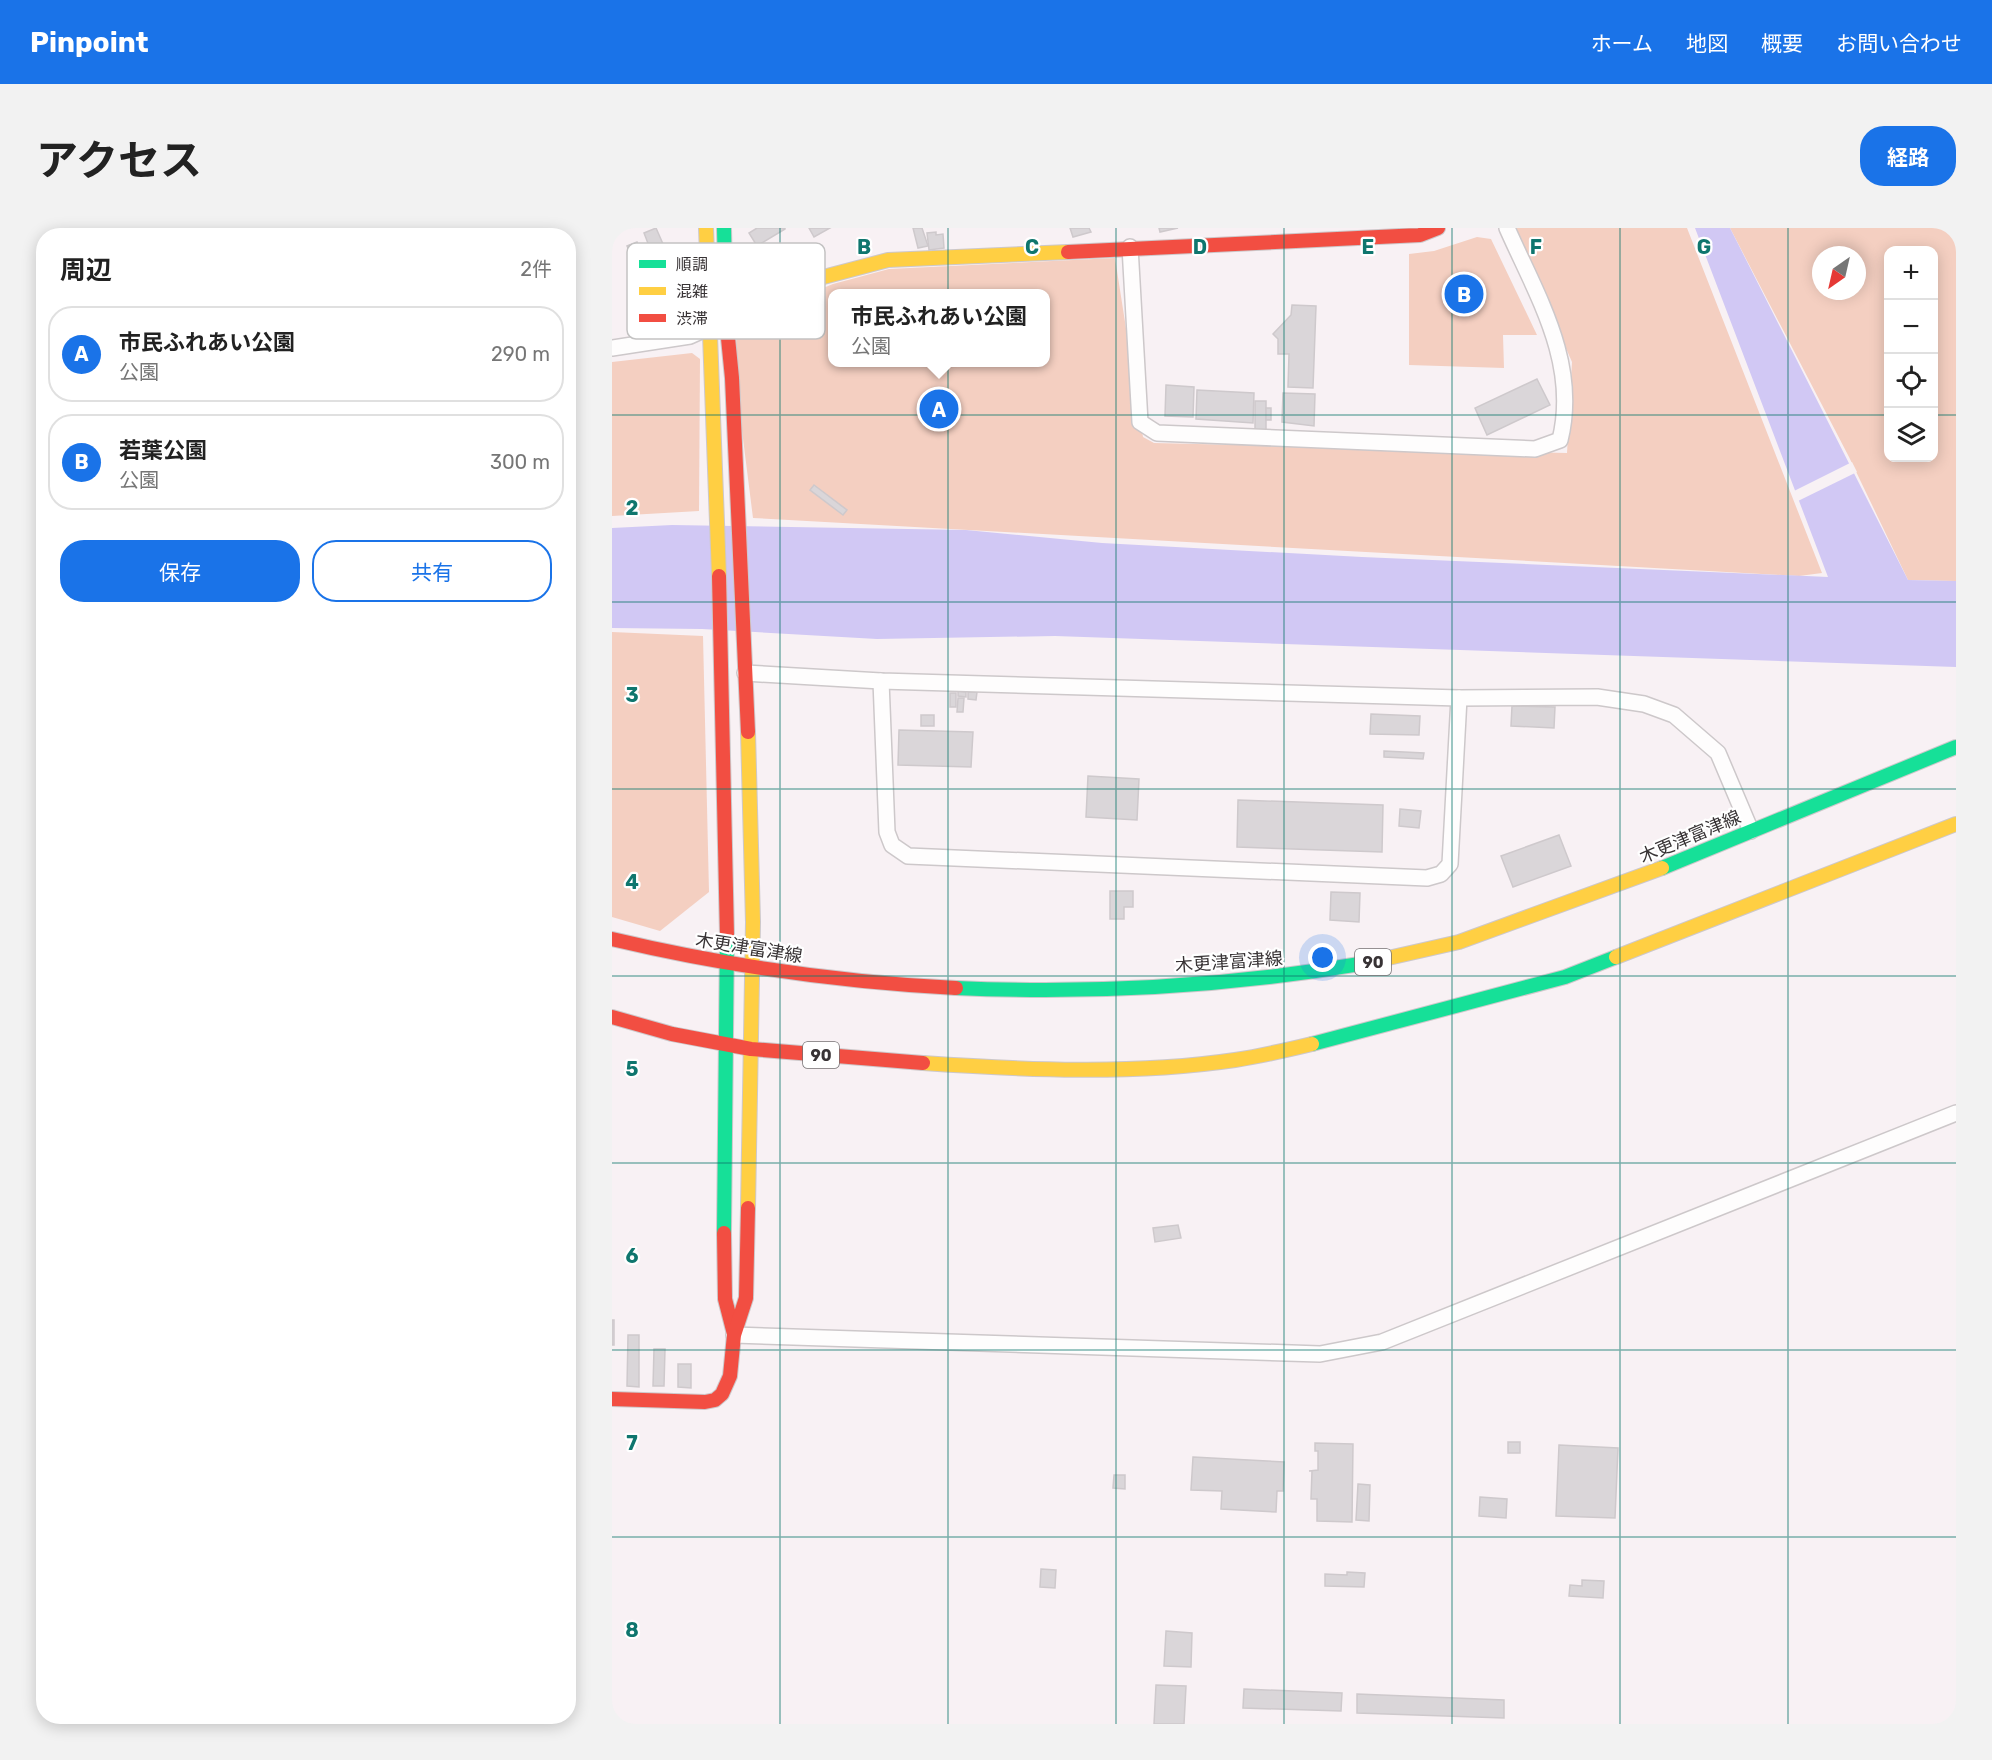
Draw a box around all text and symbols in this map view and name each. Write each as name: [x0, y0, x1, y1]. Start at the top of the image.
text: Pinpoint: [30, 26, 149, 59]
text: ホーム: [1591, 31, 1653, 56]
text: 地図: [1686, 31, 1728, 56]
text: 概要: [1761, 31, 1803, 56]
text: お問い合わせ: [1836, 31, 1962, 56]
button: 経路: [1860, 126, 1956, 186]
text: アクセス: [36, 136, 202, 186]
text: B: [857, 235, 871, 259]
text: C: [1025, 235, 1039, 259]
text: D: [1193, 235, 1207, 259]
text: E: [1362, 235, 1374, 259]
text: F: [1530, 235, 1542, 259]
text: G: [1697, 235, 1711, 259]
legend: [627, 243, 825, 339]
north arrow: [1812, 246, 1866, 300]
map controls: [1884, 246, 1938, 462]
button: +: [1884, 246, 1938, 300]
text: 周辺: [60, 255, 112, 286]
text: 順調: [676, 255, 708, 274]
text: 2件: [520, 257, 552, 281]
pin: B: [1444, 272, 1484, 316]
text: 混雑: [676, 282, 708, 301]
popup: [828, 289, 1050, 367]
button: −: [1884, 300, 1938, 354]
text: 市民ふれあい公園: [851, 303, 1027, 330]
text: 渋滞: [676, 309, 708, 328]
text: 市民ふれあい公園: [119, 329, 295, 356]
text: 公園: [851, 334, 891, 358]
text: A: [74, 342, 89, 366]
text: 290 m: [491, 342, 550, 366]
button: locate: [1884, 354, 1938, 408]
text: 公園: [119, 360, 159, 384]
pin: A: [920, 386, 958, 432]
button: layers: [1884, 408, 1938, 462]
text: 若葉公園: [119, 437, 207, 464]
text: B: [74, 450, 89, 474]
text: 300 m: [490, 450, 550, 474]
text: 公園: [119, 468, 159, 492]
text: 2: [626, 496, 639, 520]
button: 保存: [60, 540, 300, 602]
button: 共有: [312, 540, 552, 602]
text: 3: [625, 683, 639, 707]
street label: 木更津富津線: [1636, 806, 1744, 868]
text: 4: [625, 870, 639, 894]
street label: 木更津富津線: [694, 929, 804, 967]
your location: [1308, 943, 1337, 972]
street label: 木更津富津線: [1174, 947, 1284, 977]
road number: 90: [1355, 949, 1391, 975]
road number: 90: [803, 1042, 839, 1068]
text: 5: [626, 1057, 639, 1081]
text: 6: [625, 1244, 639, 1268]
text: 7: [626, 1431, 638, 1455]
text: 8: [625, 1618, 639, 1642]

